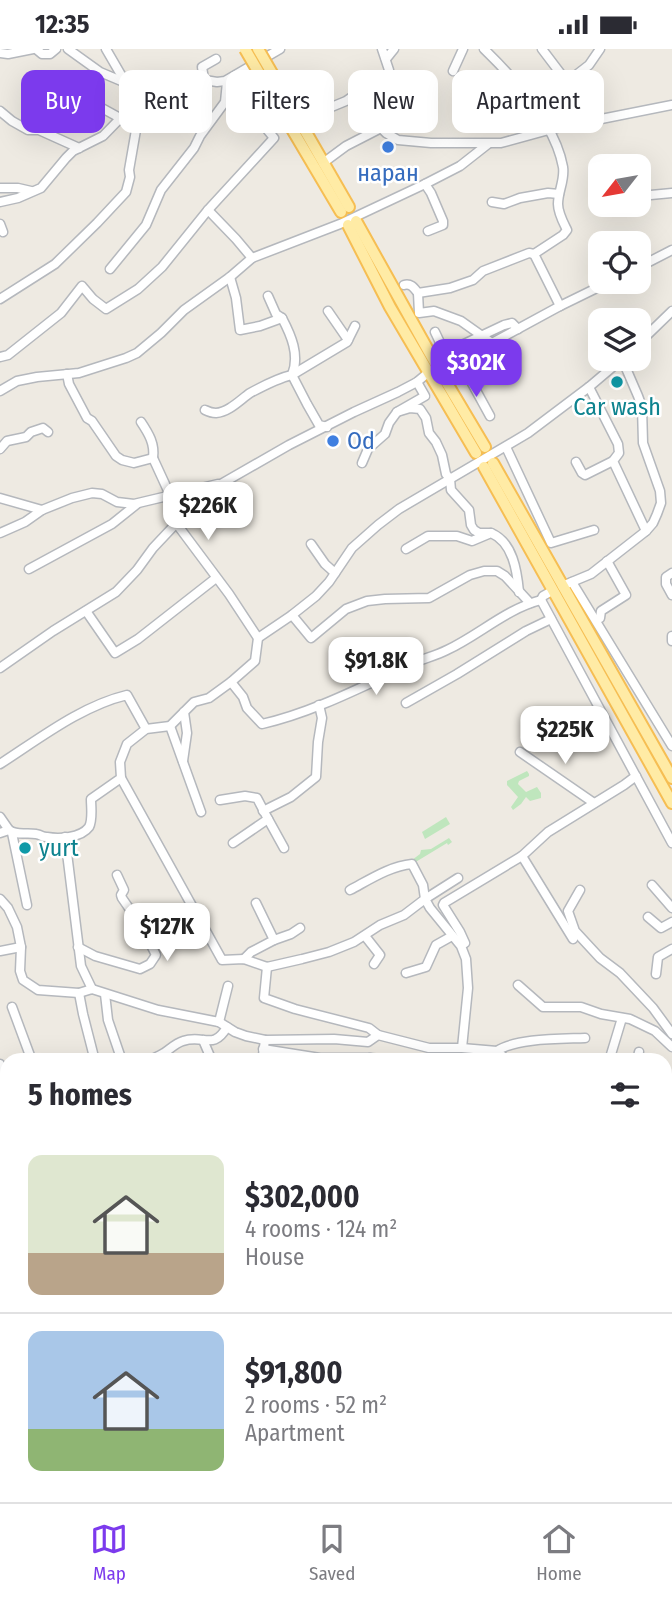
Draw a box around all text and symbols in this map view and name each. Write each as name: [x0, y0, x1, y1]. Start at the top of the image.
text: 12:35: [35, 9, 89, 40]
chip: Buy: [21, 70, 105, 133]
chip: Rent: [119, 70, 212, 133]
chip: Filters: [226, 70, 334, 133]
chip: New: [348, 70, 438, 133]
chip: Apartment: [452, 70, 604, 133]
marker: наран: [380, 139, 396, 155]
north arrow: [588, 154, 651, 217]
map controls: [588, 154, 651, 371]
place label: наран: [357, 159, 419, 187]
button: locate: [588, 231, 651, 294]
button: layers: [588, 308, 651, 371]
pin: $302K: [427, 339, 525, 399]
text: $302K: [447, 348, 505, 376]
marker: Car wash: [609, 374, 625, 390]
place label: Car wash: [573, 393, 661, 421]
place label: Od: [347, 427, 375, 455]
marker: Od: [325, 433, 341, 449]
pin: $226K: [159, 483, 257, 542]
text: $226K: [179, 491, 237, 519]
pin: $91.8K: [319, 637, 433, 697]
text: $91.8K: [344, 646, 408, 674]
pin: $225K: [516, 707, 614, 766]
text: $225K: [536, 715, 594, 743]
place label: yurt: [39, 834, 79, 862]
marker: yurt: [17, 840, 33, 856]
pin: $127K: [118, 904, 216, 963]
text: $127K: [140, 912, 194, 940]
icon: filters: [606, 1076, 644, 1114]
text: 5 homes: [28, 1077, 132, 1113]
text: $302,000: [245, 1179, 360, 1215]
icon: home: [84, 1183, 168, 1267]
text: 4 rooms · 124 m²: [245, 1215, 397, 1243]
text: House: [245, 1243, 304, 1271]
text: $91,800: [245, 1355, 343, 1391]
icon: home: [84, 1359, 168, 1443]
text: 2 rooms · 52 m²: [245, 1391, 387, 1419]
text: Apartment: [245, 1419, 345, 1447]
tab: Map: [90, 1520, 128, 1585]
tab: Saved: [309, 1520, 355, 1585]
tab: Home: [536, 1520, 582, 1585]

